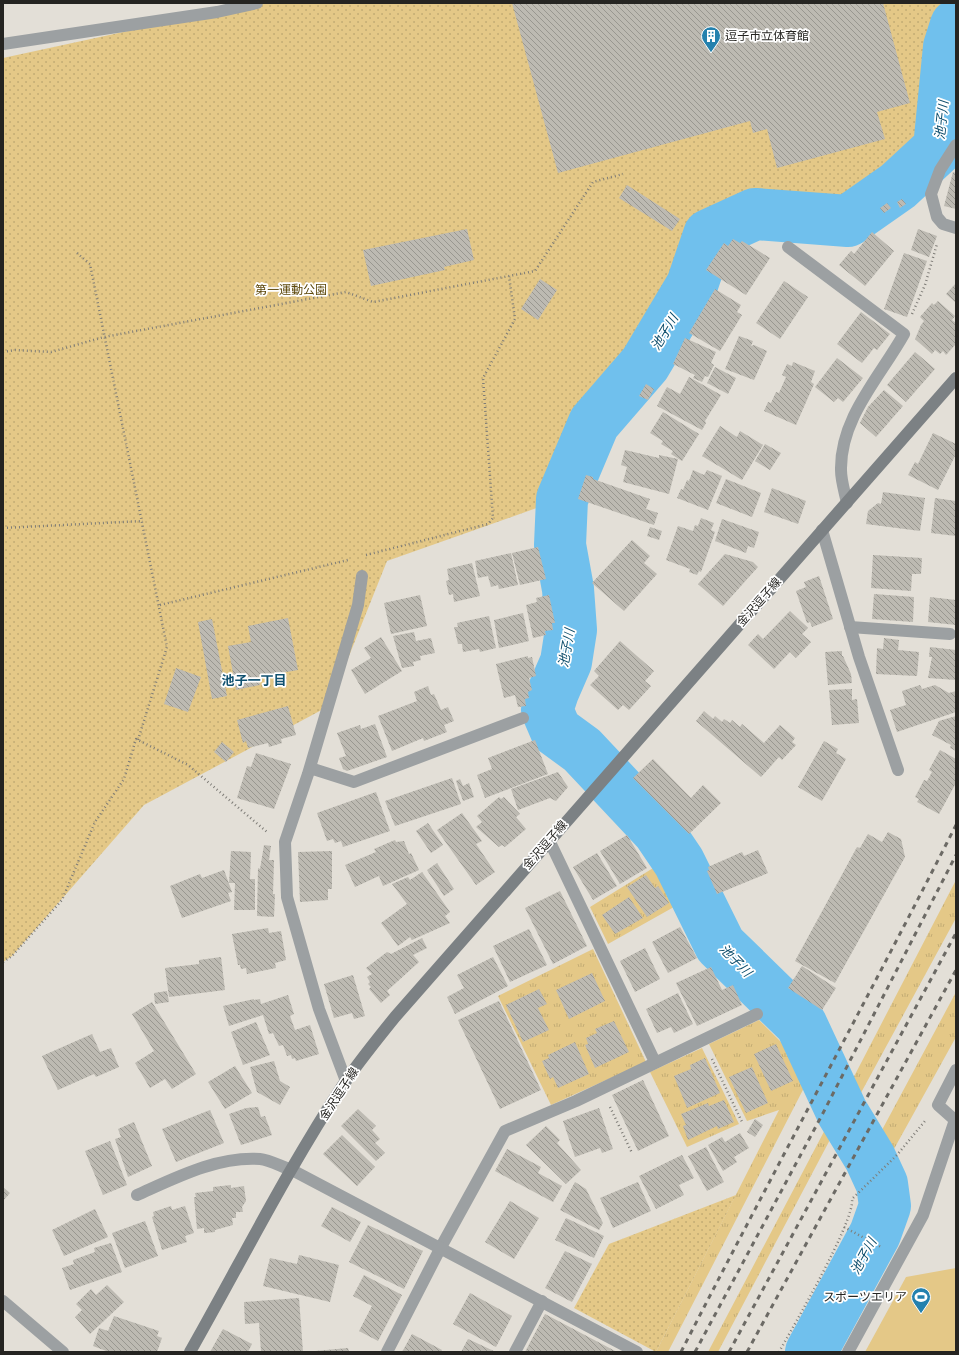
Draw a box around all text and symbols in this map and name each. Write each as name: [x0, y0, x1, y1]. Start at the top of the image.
building icon: 逗子市立体育館: [700, 25, 722, 53]
place label: 逗子市立体育館: [725, 27, 809, 44]
water label: 池子川: [930, 98, 952, 140]
park label: 第一運動公園: [255, 281, 327, 298]
water label: 池子川: [646, 309, 683, 353]
street label: 金沢逗子線: [733, 573, 785, 630]
water label: 池子川: [554, 625, 579, 669]
district label: 池子一丁目: [221, 671, 287, 689]
street label: 金沢逗子線: [519, 816, 571, 873]
water label: 池子川: [716, 940, 757, 982]
street label: 金沢逗子線: [315, 1064, 362, 1124]
water label: 池子川: [846, 1233, 881, 1277]
sports icon: スポーツエリア: [910, 1286, 932, 1314]
place label: スポーツエリア: [823, 1288, 907, 1305]

